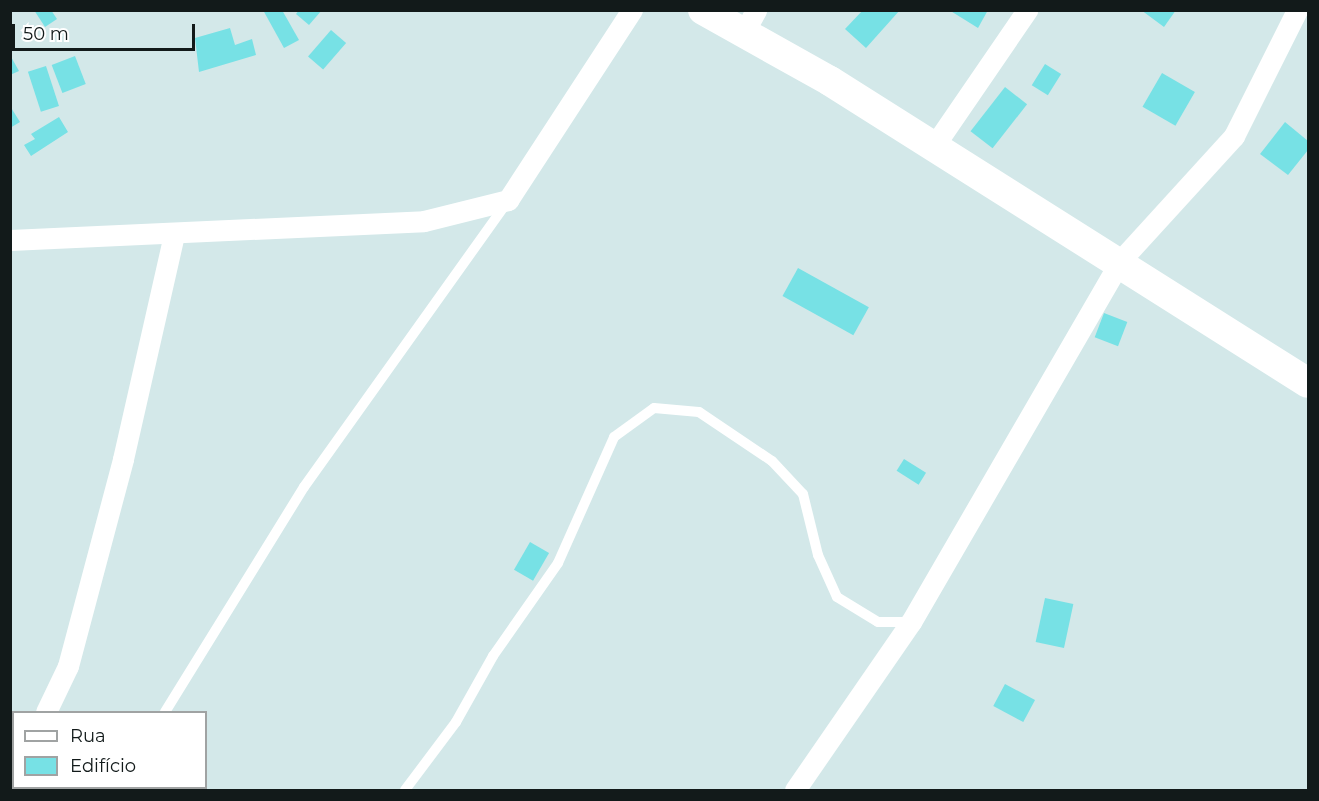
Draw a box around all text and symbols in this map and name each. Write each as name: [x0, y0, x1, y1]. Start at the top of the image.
scale bar: [15, 12, 198, 50]
text: 50 m: [23, 23, 69, 45]
legend: [12, 711, 207, 789]
text: Rua: [70, 725, 106, 747]
text: Edifício: [70, 755, 136, 777]

